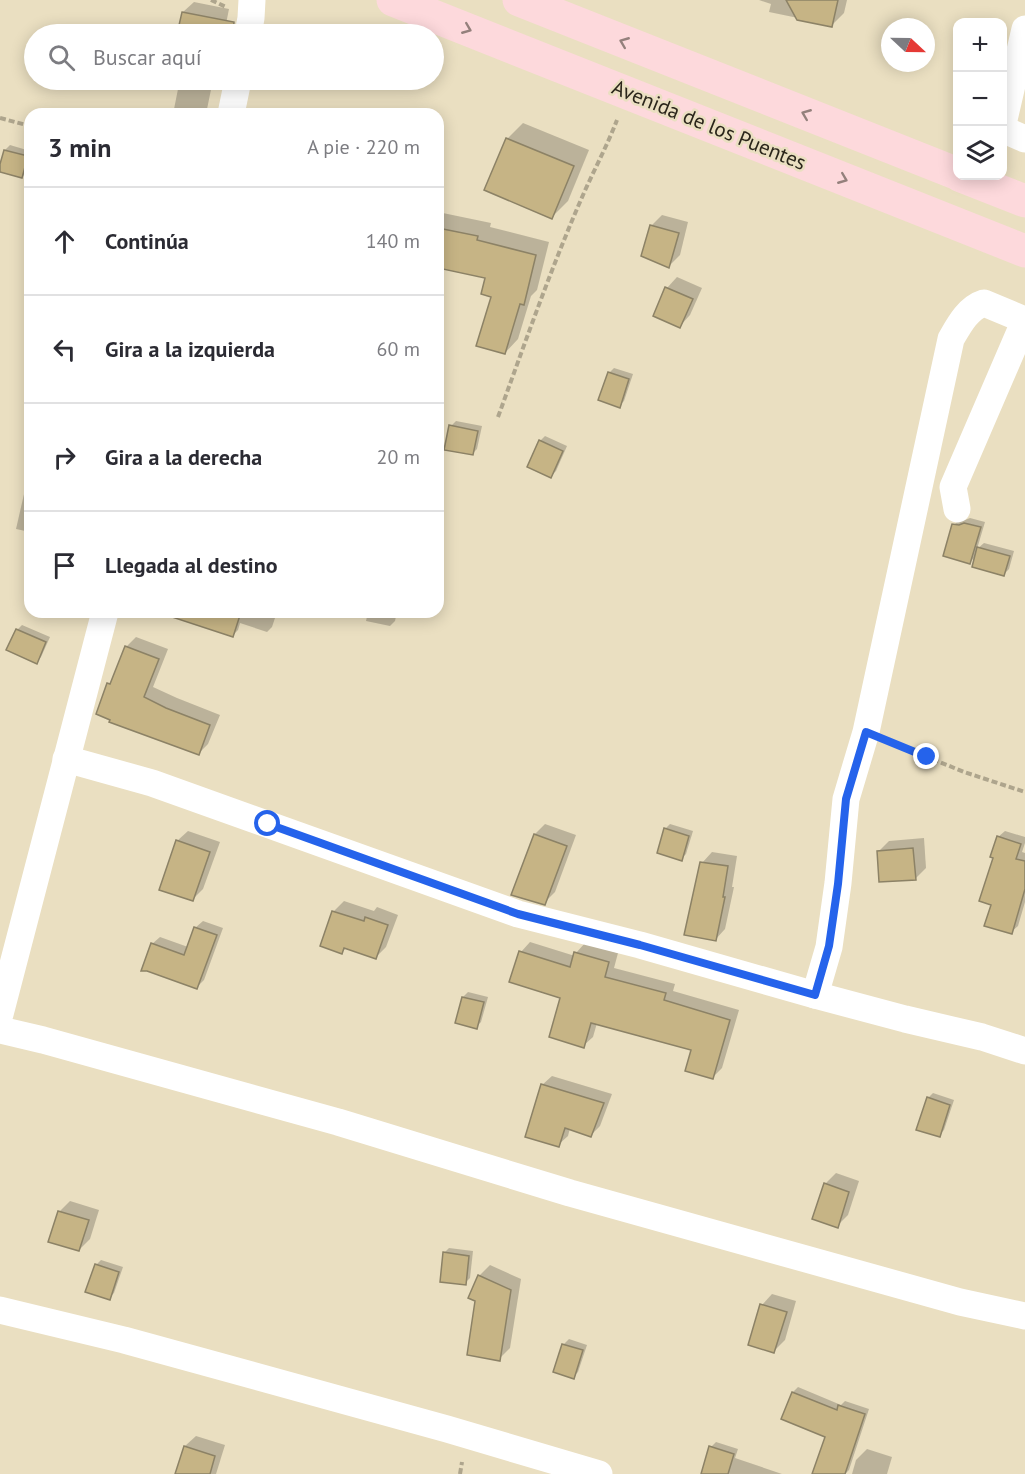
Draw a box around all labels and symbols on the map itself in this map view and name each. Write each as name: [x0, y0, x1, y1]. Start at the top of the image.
north arrow: [881, 18, 935, 72]
one-way arrow: [460, 22, 471, 34]
one-way arrow: [620, 37, 631, 49]
street label: Avenida de los Puentes: [608, 73, 810, 176]
one-way arrow: [801, 109, 812, 121]
one-way arrow: [837, 172, 848, 184]
route end: [913, 743, 939, 769]
route start: [254, 810, 280, 836]

